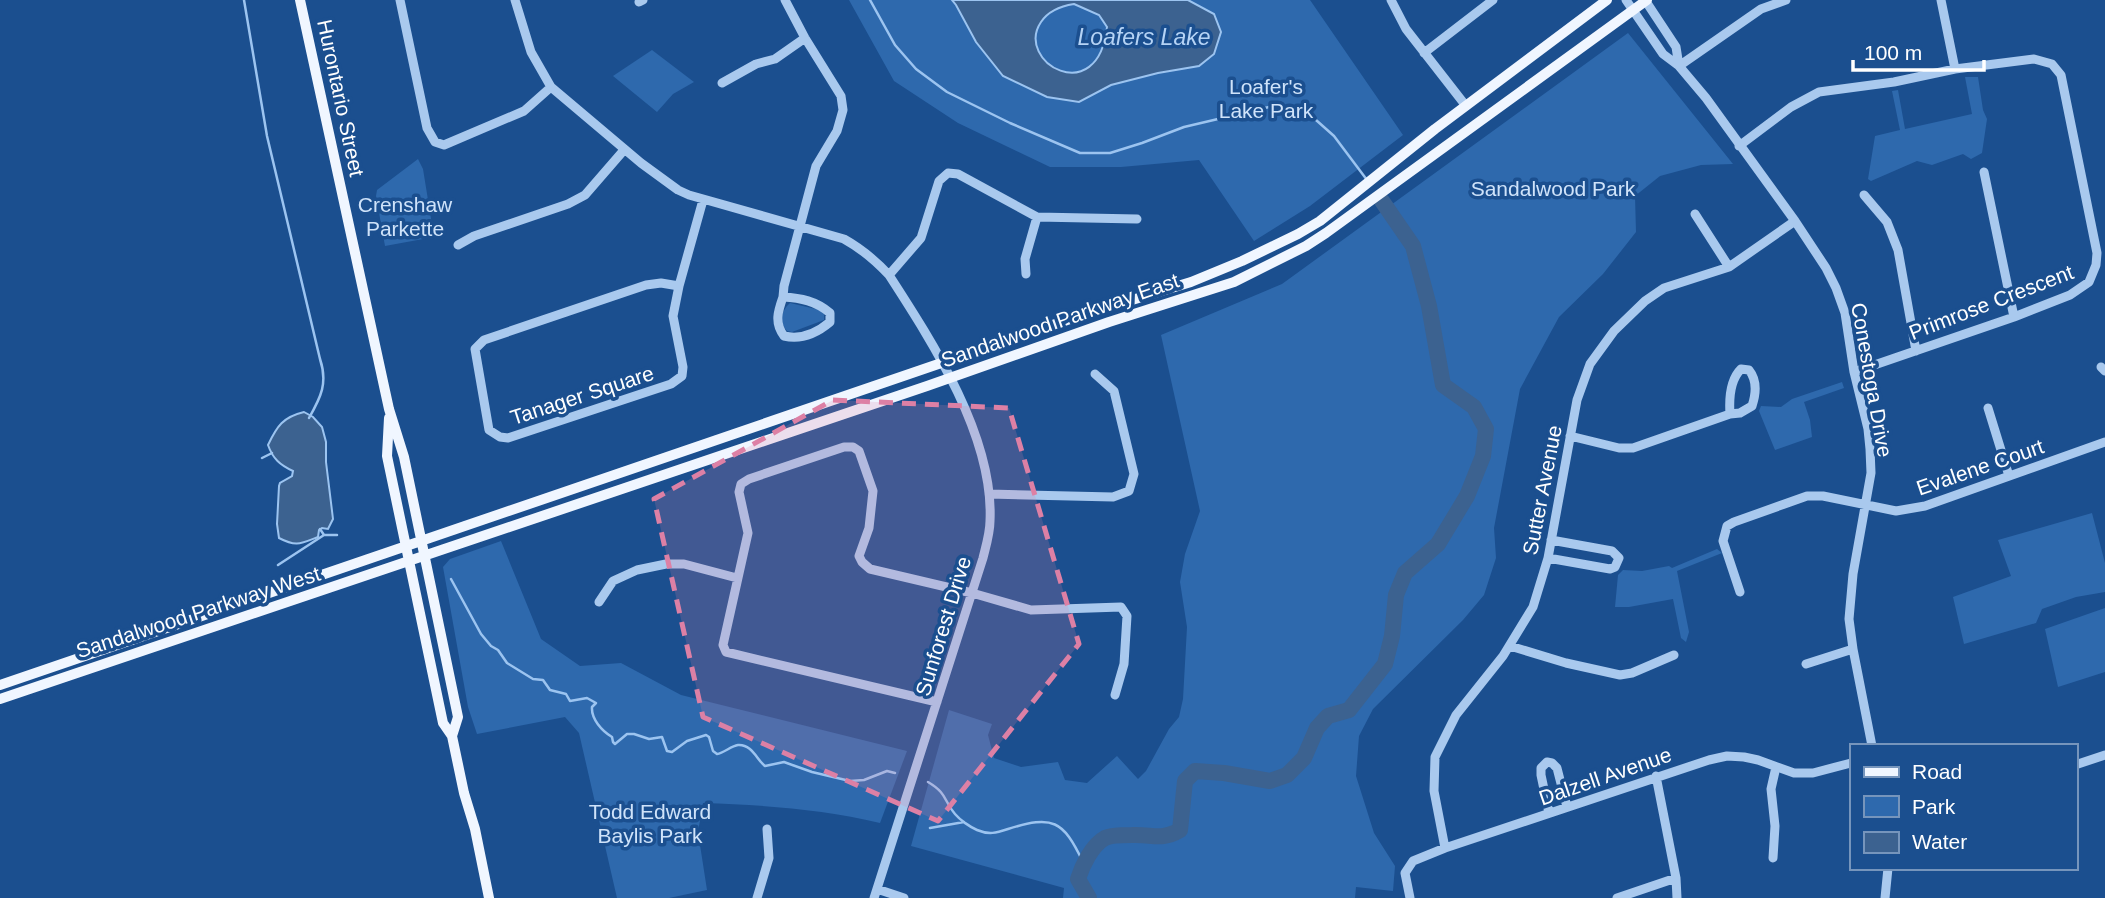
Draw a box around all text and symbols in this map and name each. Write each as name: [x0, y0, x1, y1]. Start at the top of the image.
street label: Hurontario Street: [313, 17, 369, 179]
water label: Loafers Lake: [1078, 24, 1210, 50]
scale bar: [1853, 28, 1984, 72]
text: 100 m: [1864, 41, 1922, 64]
park label: Loafer's Lake Park: [1219, 75, 1314, 122]
park label: Sandalwood Park: [1471, 177, 1636, 200]
park label: Crenshaw Parkette: [358, 193, 453, 240]
street label: Primrose Crescent: [1906, 260, 2076, 344]
street label: Sandalwood Parkway East: [938, 268, 1182, 372]
street label: Conestoga Drive: [1847, 301, 1897, 459]
street label: Tanager Square: [507, 361, 657, 429]
street label: Sutter Avenue: [1518, 423, 1566, 557]
street label: Evalene Court: [1913, 434, 2047, 500]
street label: Sunforest Drive: [911, 553, 975, 699]
street label: Sandalwood Parkway West: [73, 562, 323, 662]
street label: Dalzell Avenue: [1536, 743, 1674, 809]
legend: [1850, 744, 2077, 870]
text: Road: [1912, 760, 1962, 783]
text: Park: [1912, 795, 1956, 818]
park label: Todd Edward Baylis Park: [589, 800, 711, 847]
text: Water: [1912, 830, 1967, 853]

